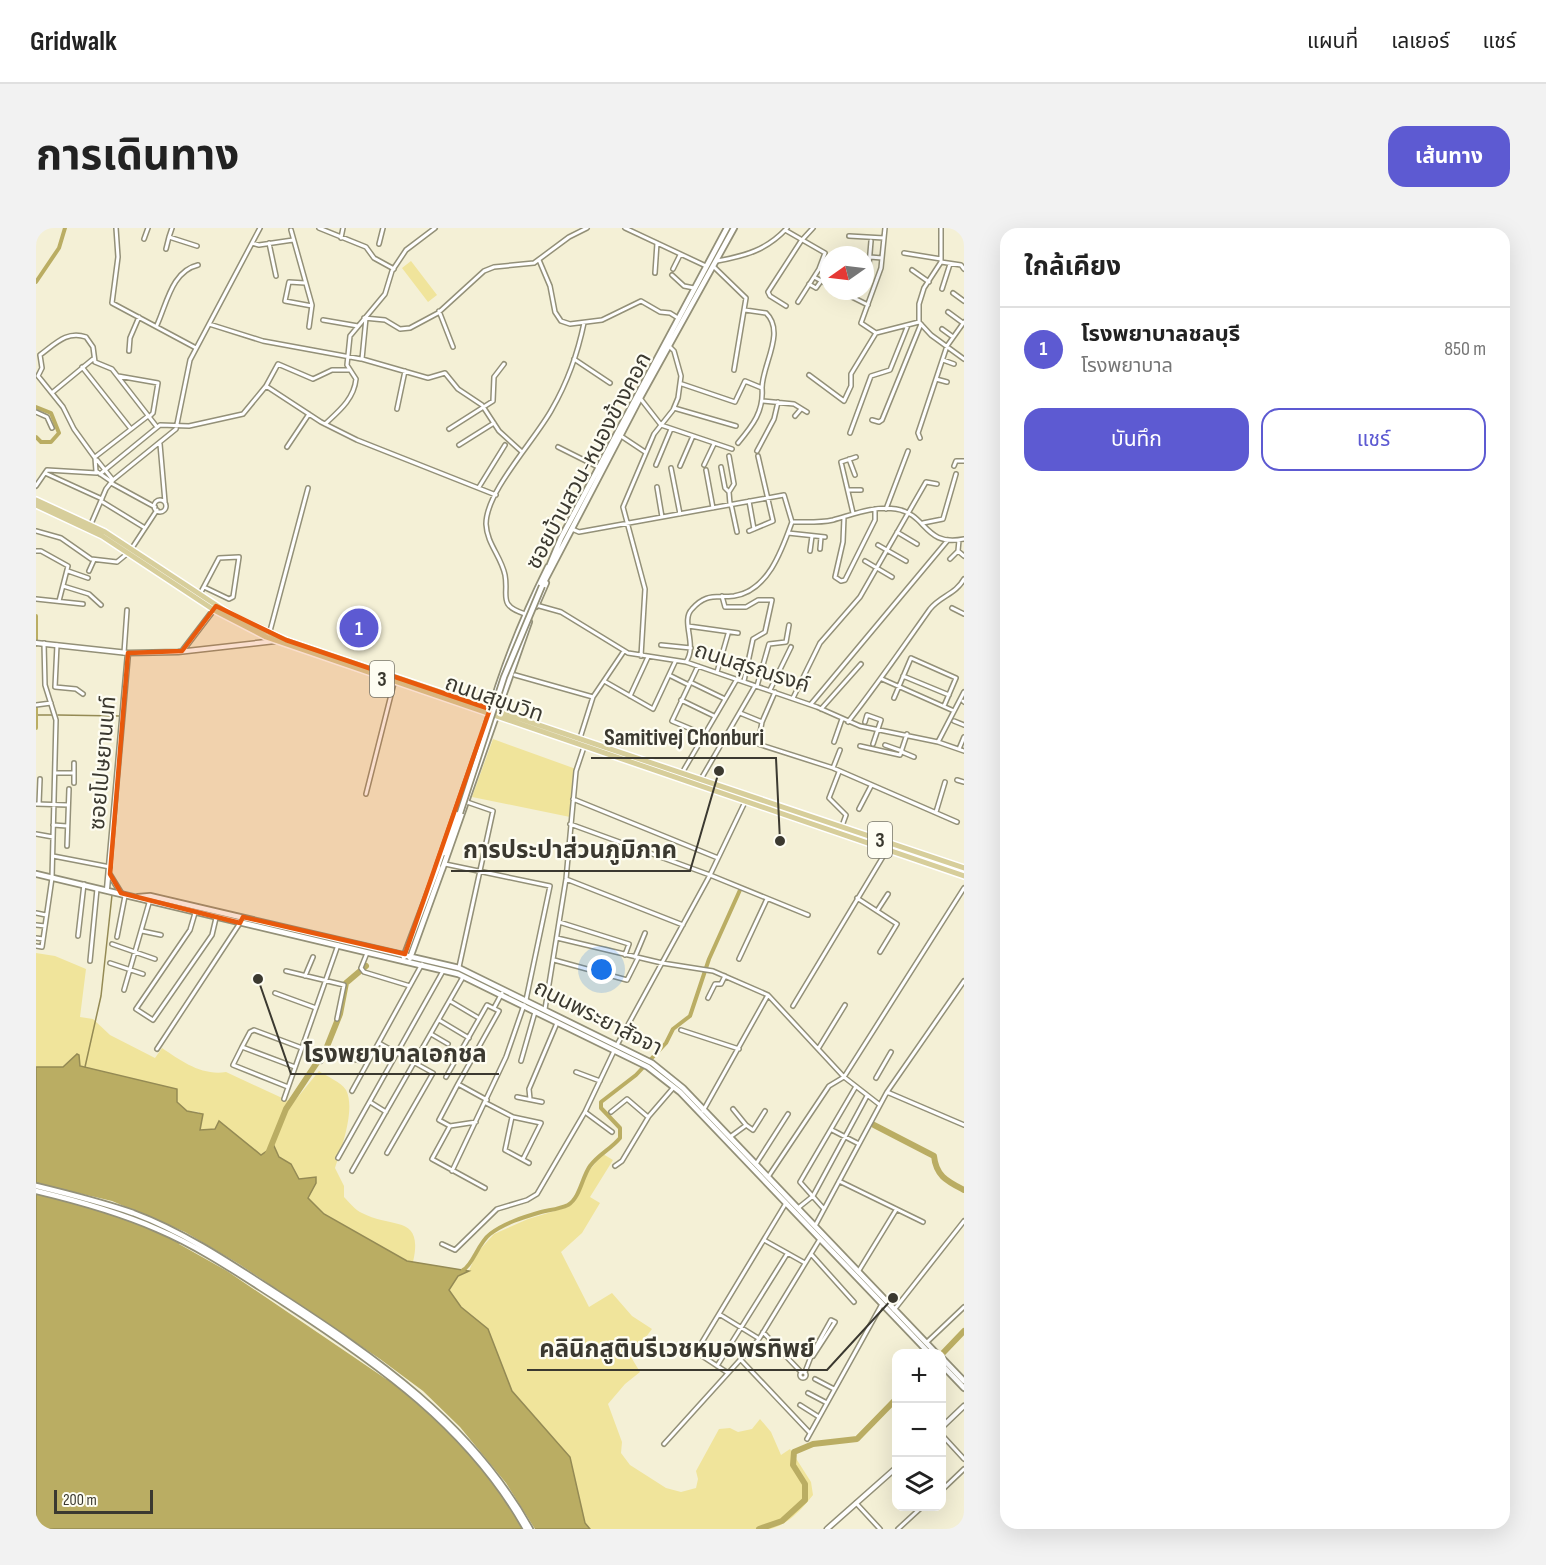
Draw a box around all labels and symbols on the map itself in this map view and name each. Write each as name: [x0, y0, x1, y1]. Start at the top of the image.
north arrow: [820, 246, 874, 300]
street label: ซอยบ้านสวน-หนองข้างคอก: [520, 348, 658, 574]
pin: 1: [340, 606, 378, 650]
street label: ถนนสุรณรงค์: [691, 637, 813, 699]
road number: 3: [370, 661, 394, 697]
street label: ถนนสุขุมวิท: [441, 670, 547, 728]
street label: ซอยโปษยานนท์: [84, 695, 122, 831]
callout: Samitivej Chonburi: [591, 716, 776, 758]
text: Samitivej Chonburi: [604, 723, 764, 752]
road number: 3: [868, 822, 892, 858]
callout: การประปาส่วนภูมิภาค: [451, 829, 690, 871]
text: การประปาส่วนภูมิภาค: [463, 836, 677, 865]
your location: [587, 955, 616, 984]
street label: ถนนพระยาสัจจา: [529, 974, 667, 1062]
callout: โรงพยาบาลเอกชล: [291, 1032, 499, 1074]
text: โรงพยาบาลเอกชล: [303, 1040, 487, 1069]
callout: คลินิกสูตินรีเวชหมอพรทิพย์: [527, 1328, 827, 1370]
text: คลินิกสูตินรีเวชหมอพรทิพย์: [539, 1335, 815, 1364]
scale bar: [54, 1487, 153, 1514]

